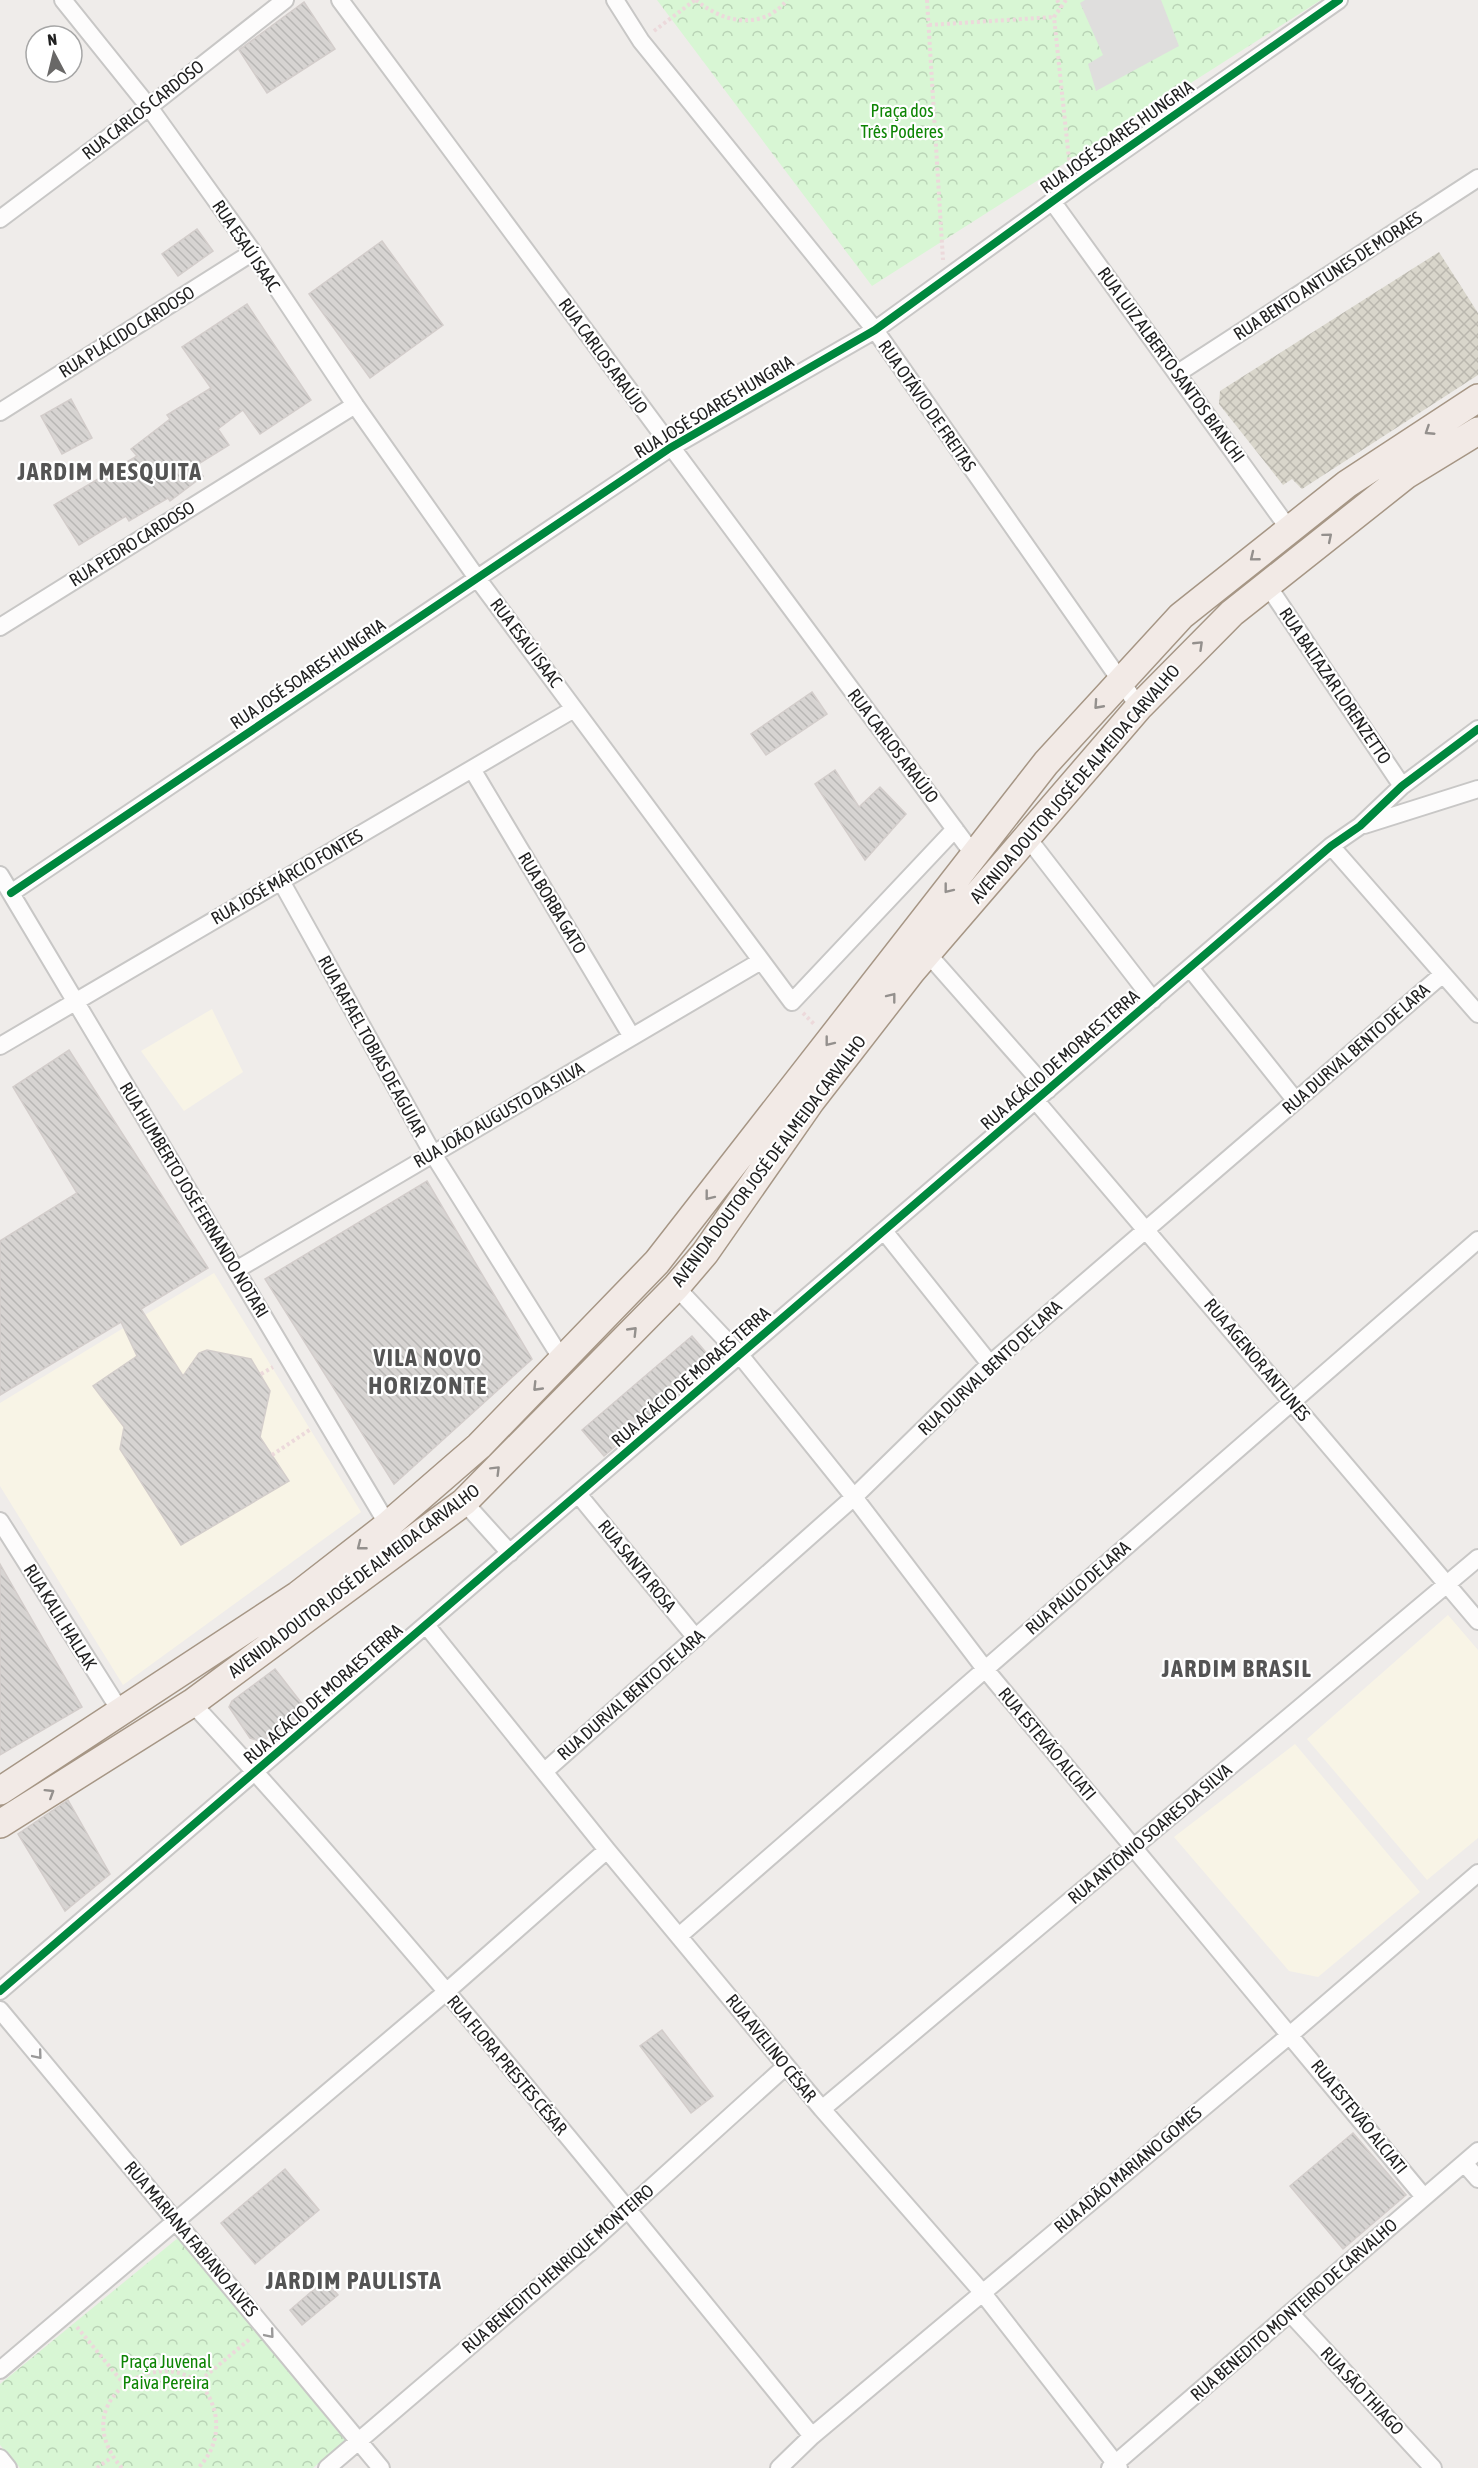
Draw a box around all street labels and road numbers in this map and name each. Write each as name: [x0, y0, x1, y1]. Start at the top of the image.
street label: RUA CARLOS CARDOSO: [78, 56, 208, 164]
street label: RUA JOSÉ SOARES HUNGRIA: [1036, 76, 1197, 197]
street label: RUA ESAÚ ISAAC: [208, 196, 285, 296]
street label: RUA BENTO ANTUNES DE MORAES: [1230, 207, 1426, 344]
street label: RUA LUIZ ALBERTO SANTOS BIANCHI: [1094, 263, 1249, 466]
street label: RUA PLÁCIDO CARDOSO: [55, 281, 198, 382]
street label: RUA CARLOS ARAÚJO: [554, 294, 652, 418]
street label: RUA OTÁVIO DE FREITAS: [874, 336, 981, 476]
street label: RUA JOSÉ SOARES HUNGRIA: [630, 351, 797, 462]
street label: RUA PEDRO CARDOSO: [65, 497, 198, 591]
street label: RUA ESAÚ ISAAC: [486, 594, 567, 691]
street label: RUA BALTAZAR LORENZETTO: [1275, 604, 1396, 768]
street label: RUA JOSÉ SOARES HUNGRIA: [226, 614, 389, 733]
street label: AVENIDA DOUTOR JOSÉ DE ALMEIDA CARVALHO: [965, 660, 1184, 907]
street label: RUA CARLOS ARAÚJO: [844, 684, 943, 807]
street label: RUA JOSÉ MÁRCIO FONTES: [207, 824, 367, 929]
street label: RUA BORBA GATO: [514, 848, 591, 957]
street label: RUA RAFAEL TOBIAS DE AGUIAR: [314, 952, 431, 1140]
street label: RUA DURVAL BENTO DE LARA: [1278, 979, 1434, 1118]
street label: RUA ACÁCIO DE MORAES TERRA: [976, 985, 1143, 1134]
street label: AVENIDA DOUTOR JOSÉ DE ALMEIDA CARVALHO: [667, 1031, 870, 1290]
street label: RUA JOÃO AUGUSTO DA SILVA: [410, 1057, 588, 1172]
street label: RUA HUMBERTO JOSÉ FERNANDO NOTARI: [116, 1078, 273, 1321]
street label: RUA AGENOR ANTUNES: [1200, 1294, 1315, 1425]
street label: RUA DURVAL BENTO DE LARA: [914, 1296, 1066, 1440]
street label: RUA ACÁCIO DE MORAES TERRA: [607, 1302, 774, 1451]
street label: AVENIDA DOUTOR JOSÉ DE ALMEIDA CARVALHO: [224, 1479, 483, 1682]
street label: RUA SANTA ROSA: [594, 1516, 681, 1616]
street label: RUA PAULO DE LARA: [1021, 1536, 1134, 1639]
street label: RUA KALIL HALLAK: [20, 1560, 101, 1673]
street label: RUA ACÁCIO DE MORAES TERRA: [239, 1619, 406, 1768]
street label: RUA DURVAL BENTO DE LARA: [553, 1625, 709, 1764]
street label: RUA ESTEVÃO ALCIATI: [994, 1683, 1101, 1804]
street label: RUA ANTÔNIO SOARES DA SILVA: [1064, 1759, 1236, 1908]
street label: RUA AVELINO CÉSAR: [722, 1990, 821, 2106]
street label: RUA FLORA PRESTES CÉSAR: [443, 1991, 572, 2139]
street label: RUA ESTEVÃO ALCIATI: [1307, 2055, 1412, 2178]
street label: RUA ADÃO MARIANO GOMES: [1050, 2102, 1206, 2237]
street label: RUA MARIANA FABIANO ALVES: [120, 2157, 263, 2321]
street label: RUA BENEDITO HENRIQUE MONTEIRO: [458, 2180, 658, 2358]
street label: RUA BENEDITO MONTEIRO DE CARVALHO: [1186, 2214, 1401, 2405]
street label: RUA SÃO THIAGO: [1316, 2343, 1408, 2439]

